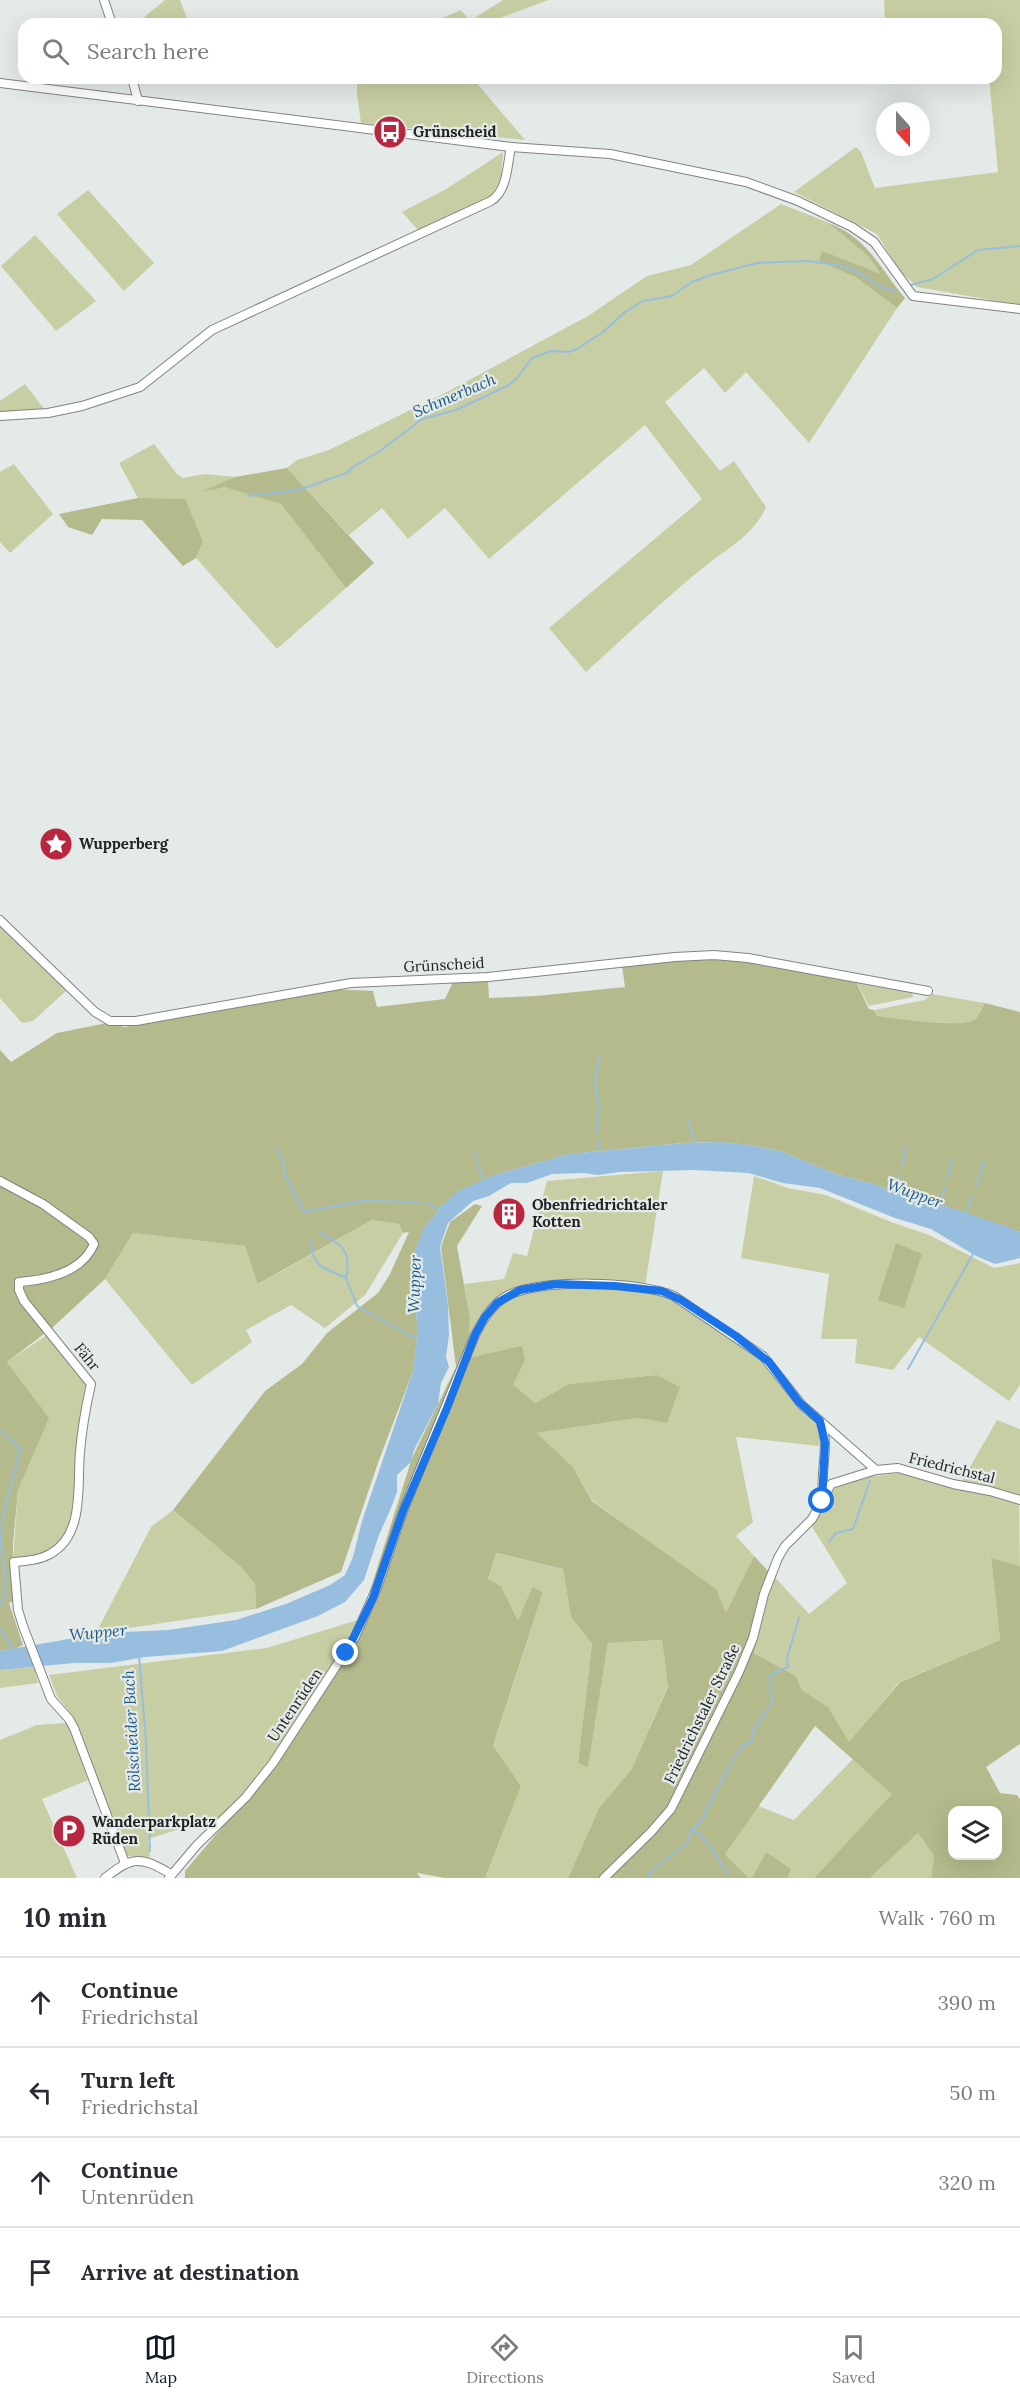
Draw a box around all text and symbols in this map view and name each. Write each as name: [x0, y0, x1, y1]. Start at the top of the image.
search box: [18, 18, 1002, 84]
icon: search: [39, 35, 72, 68]
text: Search here: [87, 37, 209, 65]
north arrow: [876, 102, 930, 156]
bus stop icon: Grünscheid: [372, 114, 408, 150]
place label: Grünscheid: [413, 122, 497, 141]
water label: Schmerbach: [409, 369, 499, 421]
place icon: Wupperberg: [38, 826, 74, 862]
place label: Wupperberg: [79, 834, 169, 853]
street label: Grünscheid: [403, 953, 485, 976]
water label: Wupper: [884, 1174, 946, 1213]
place label: Obenfriedrichtaler Kotten: [532, 1195, 668, 1231]
building icon: Obenfriedrichtaler Kotten: [491, 1196, 527, 1232]
water label: Wupper: [403, 1254, 425, 1313]
street label: Fähr: [70, 1339, 105, 1375]
street label: Friedrichstal: [907, 1448, 997, 1487]
route start: [808, 1487, 834, 1513]
water label: Wupper: [68, 1619, 128, 1644]
route end: [332, 1639, 358, 1665]
street label: Friedrichstaler Straße: [659, 1641, 744, 1787]
street label: Untenrüden: [263, 1664, 326, 1745]
water label: Rölscheider Bach: [118, 1669, 144, 1793]
map controls: [948, 1806, 1002, 1860]
button: layers: [948, 1806, 1002, 1860]
place label: Wanderparkplatz Rüden: [92, 1812, 216, 1848]
parking icon: Wanderparkplatz Rüden: [51, 1813, 87, 1849]
text: 10 min: [24, 1901, 107, 1934]
text: Walk · 760 m: [879, 1905, 996, 1930]
text: Continue: [81, 1976, 178, 2004]
icon: ahead: [24, 1986, 57, 2019]
text: 390 m: [938, 1990, 996, 2015]
text: Friedrichstal: [81, 2004, 198, 2029]
text: Turn left: [81, 2066, 175, 2094]
icon: left: [24, 2076, 57, 2109]
text: 50 m: [950, 2080, 996, 2105]
text: Friedrichstal: [81, 2094, 198, 2119]
text: Continue: [81, 2156, 178, 2184]
icon: ahead: [24, 2166, 57, 2199]
text: 320 m: [939, 2170, 996, 2195]
text: Untenrüden: [81, 2184, 194, 2209]
icon: arrive: [24, 2256, 57, 2289]
text: Arrive at destination: [81, 2258, 299, 2286]
tab: Map: [144, 2331, 177, 2387]
tab: Directions: [466, 2331, 544, 2387]
tab: Saved: [832, 2331, 876, 2387]

